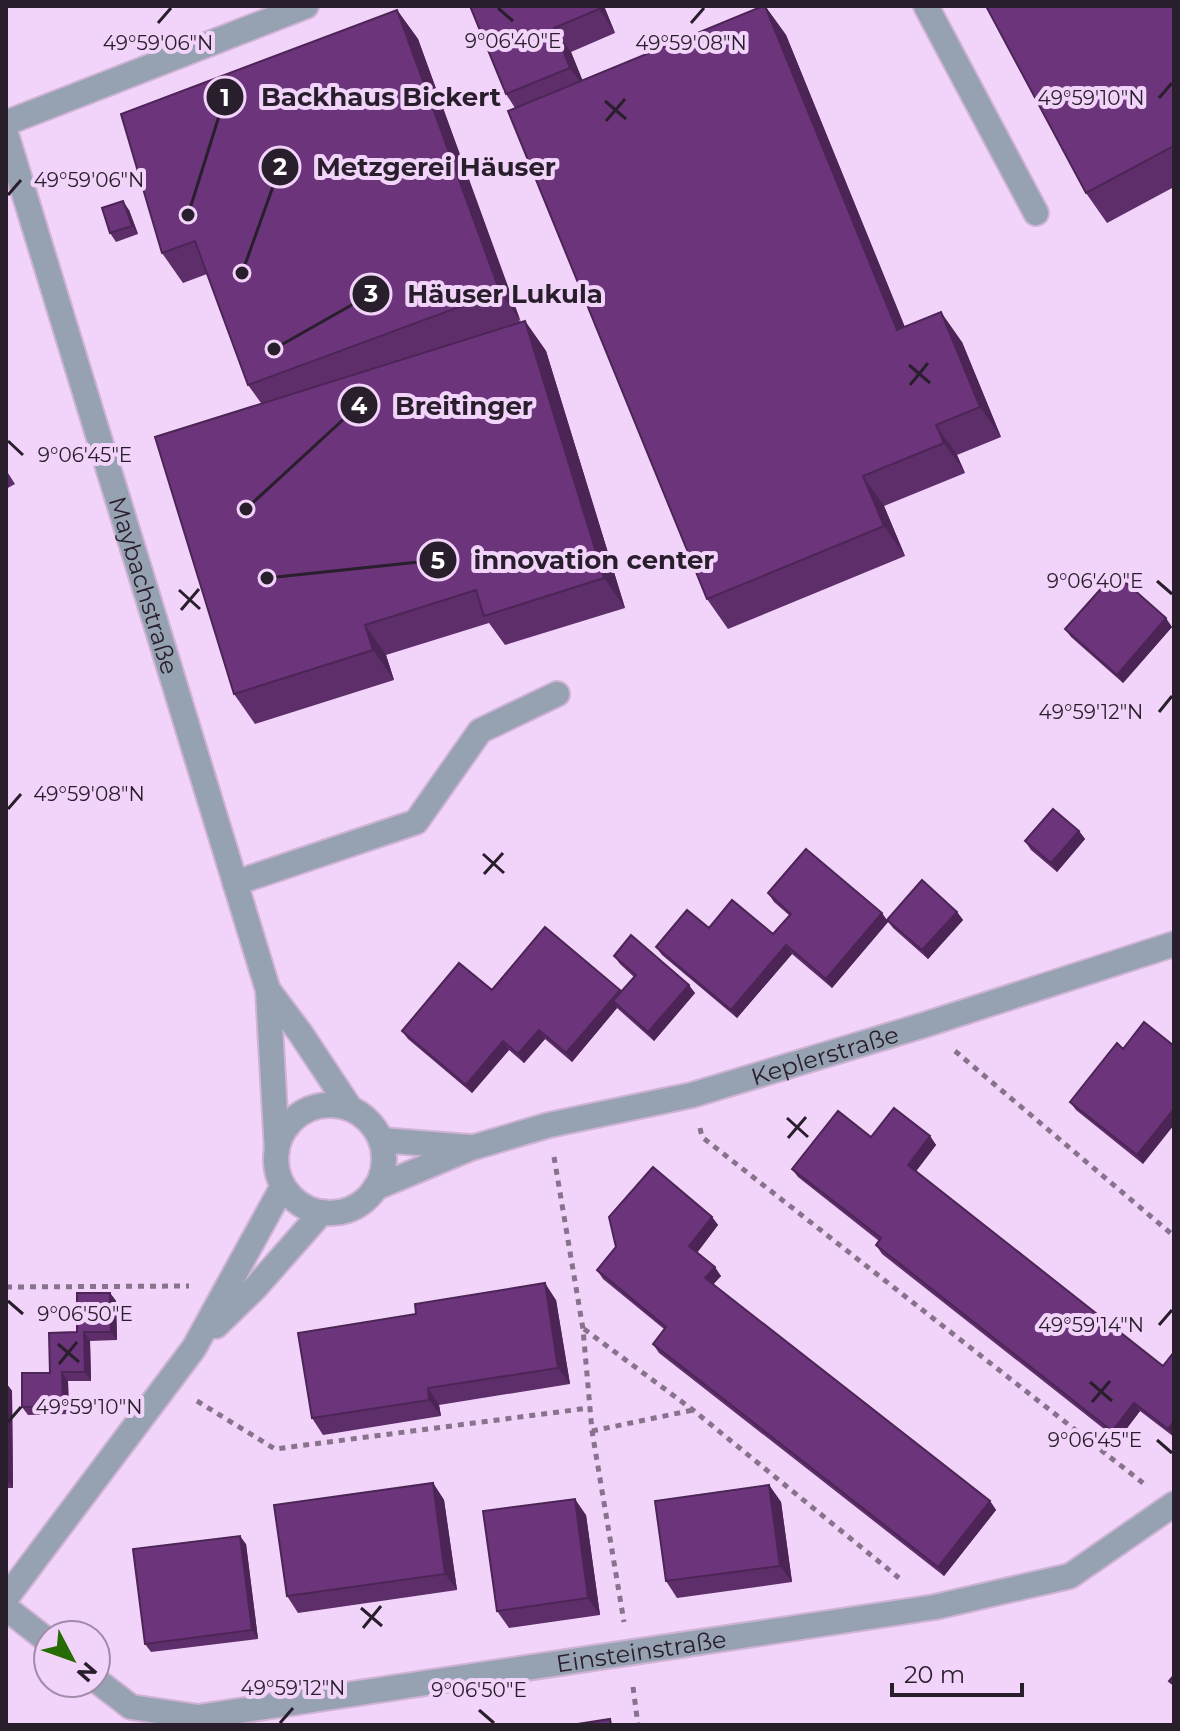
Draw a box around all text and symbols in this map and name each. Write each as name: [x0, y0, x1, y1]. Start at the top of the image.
text: 9°06'40"E: [465, 29, 561, 53]
text: 49°59'06"N: [103, 31, 213, 55]
text: 49°59'08"N: [635, 31, 747, 55]
callout: Backhaus Bickert: [205, 72, 517, 122]
text: Backhaus Bickert: [261, 81, 501, 113]
text: 1: [220, 83, 230, 112]
text: 49°59'10"N: [1038, 86, 1144, 110]
callout: Metzgerei Häuser: [260, 142, 572, 192]
text: Metzgerei Häuser: [316, 151, 556, 183]
text: 2: [273, 152, 287, 181]
text: 49°59'06"N: [34, 168, 144, 192]
callout: Häuser Lukula: [351, 269, 619, 319]
text: Häuser Lukula: [407, 278, 603, 310]
text: 3: [363, 279, 378, 308]
callout: Breitinger: [339, 380, 549, 430]
text: Breitinger: [395, 390, 533, 422]
text: 4: [351, 391, 368, 420]
text: 9°06'45"E: [38, 443, 132, 467]
street label: Maybachstraße: [103, 493, 185, 678]
callout: innovation center: [418, 535, 731, 585]
text: innovation center: [473, 544, 715, 576]
text: 5: [431, 546, 445, 575]
text: 9°06'40"E: [1047, 569, 1143, 593]
text: 49°59'12"N: [1039, 700, 1143, 724]
text: 49°59'08"N: [33, 782, 145, 806]
street label: Keplerstraße: [747, 1019, 902, 1091]
text: 9°06'50"E: [37, 1302, 133, 1326]
text: 49°59'14"N: [1038, 1313, 1144, 1337]
text: 49°59'10"N: [36, 1395, 142, 1419]
text: 9°06'45"E: [1048, 1428, 1142, 1452]
north arrow: [32, 1619, 112, 1699]
street label: Einsteinstraße: [554, 1624, 728, 1678]
scale bar: [892, 1647, 1022, 1697]
text: N: [71, 1656, 103, 1687]
text: 20 m: [904, 1660, 965, 1689]
text: 49°59'12"N: [241, 1676, 345, 1700]
text: 9°06'50"E: [431, 1678, 527, 1702]

